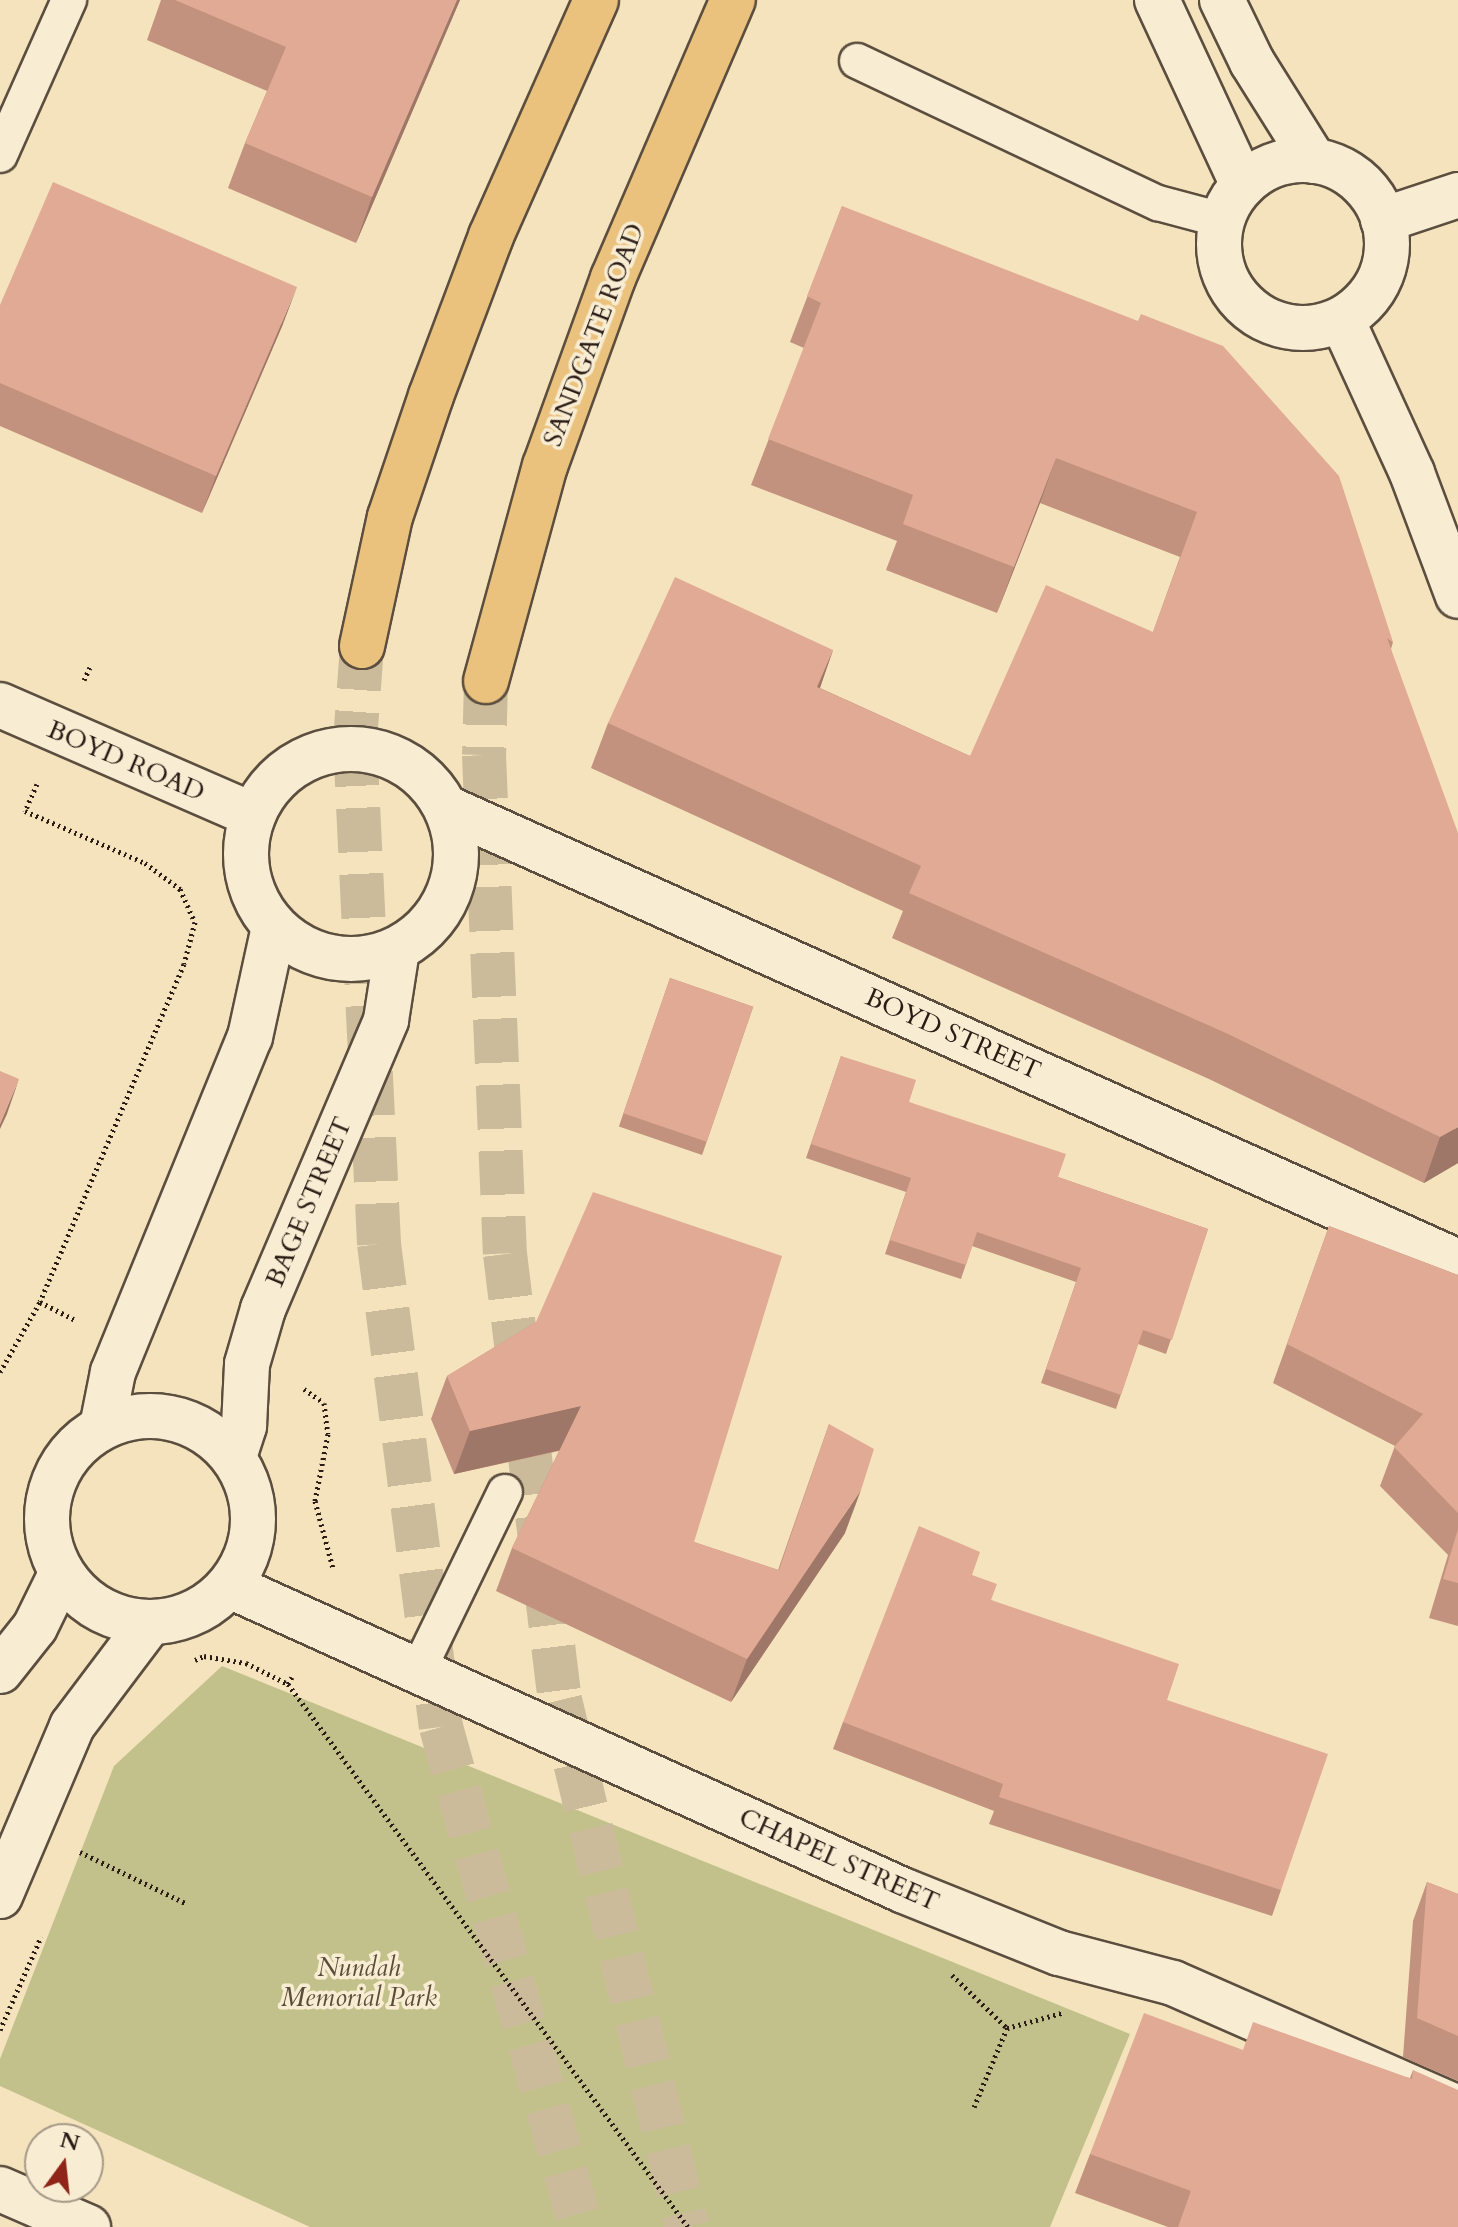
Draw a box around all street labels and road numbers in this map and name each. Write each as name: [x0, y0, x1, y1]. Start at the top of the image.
street label: SANDGATE ROAD: [537, 219, 651, 451]
street label: BOYD ROAD: [43, 714, 209, 808]
street label: BOYD STREET: [860, 981, 1046, 1087]
street label: BAGE STREET: [259, 1113, 359, 1291]
street label: CHAPEL STREET: [734, 1802, 944, 1918]

